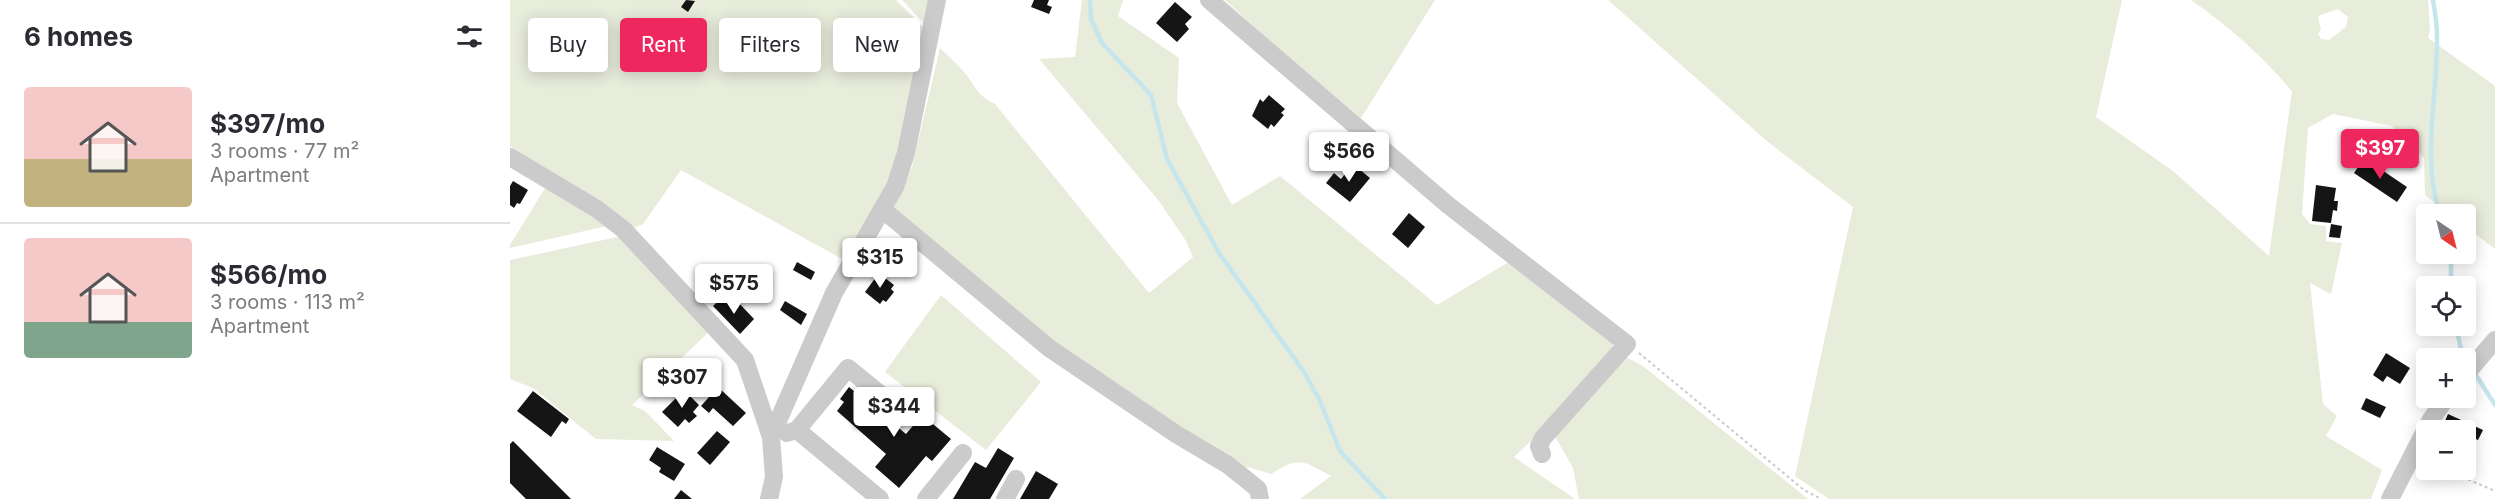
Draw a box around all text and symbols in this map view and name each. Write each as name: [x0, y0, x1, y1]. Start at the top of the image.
chip: Buy: [528, 18, 608, 72]
chip: Rent: [620, 18, 707, 72]
chip: Filters: [719, 18, 821, 72]
chip: New: [833, 18, 920, 72]
icon: filters: [453, 20, 486, 53]
text: 6 homes: [24, 21, 133, 52]
text: $397/mo: [210, 108, 325, 139]
icon: home: [72, 111, 144, 183]
pin: $397: [2344, 129, 2416, 180]
pin: $566: [1313, 132, 1385, 183]
text: $397: [2355, 136, 2405, 160]
text: 3 rooms · 77 m²: [210, 139, 359, 163]
text: $566: [1323, 139, 1375, 163]
text: Apartment: [210, 163, 309, 187]
north arrow: [2416, 204, 2476, 264]
map controls: [2416, 204, 2476, 480]
pin: $315: [844, 238, 916, 289]
text: $315: [856, 245, 904, 269]
text: $566/mo: [210, 259, 327, 290]
icon: home: [72, 262, 144, 334]
pin: $575: [698, 264, 770, 315]
text: $575: [709, 271, 759, 295]
button: locate: [2416, 276, 2476, 336]
text: 3 rooms · 113 m²: [210, 290, 365, 314]
text: Apartment: [210, 314, 309, 338]
button: +: [2416, 348, 2476, 408]
pin: $307: [646, 358, 718, 409]
text: $307: [657, 365, 707, 389]
pin: $344: [858, 387, 930, 438]
text: $344: [867, 394, 921, 418]
button: −: [2416, 420, 2476, 480]

